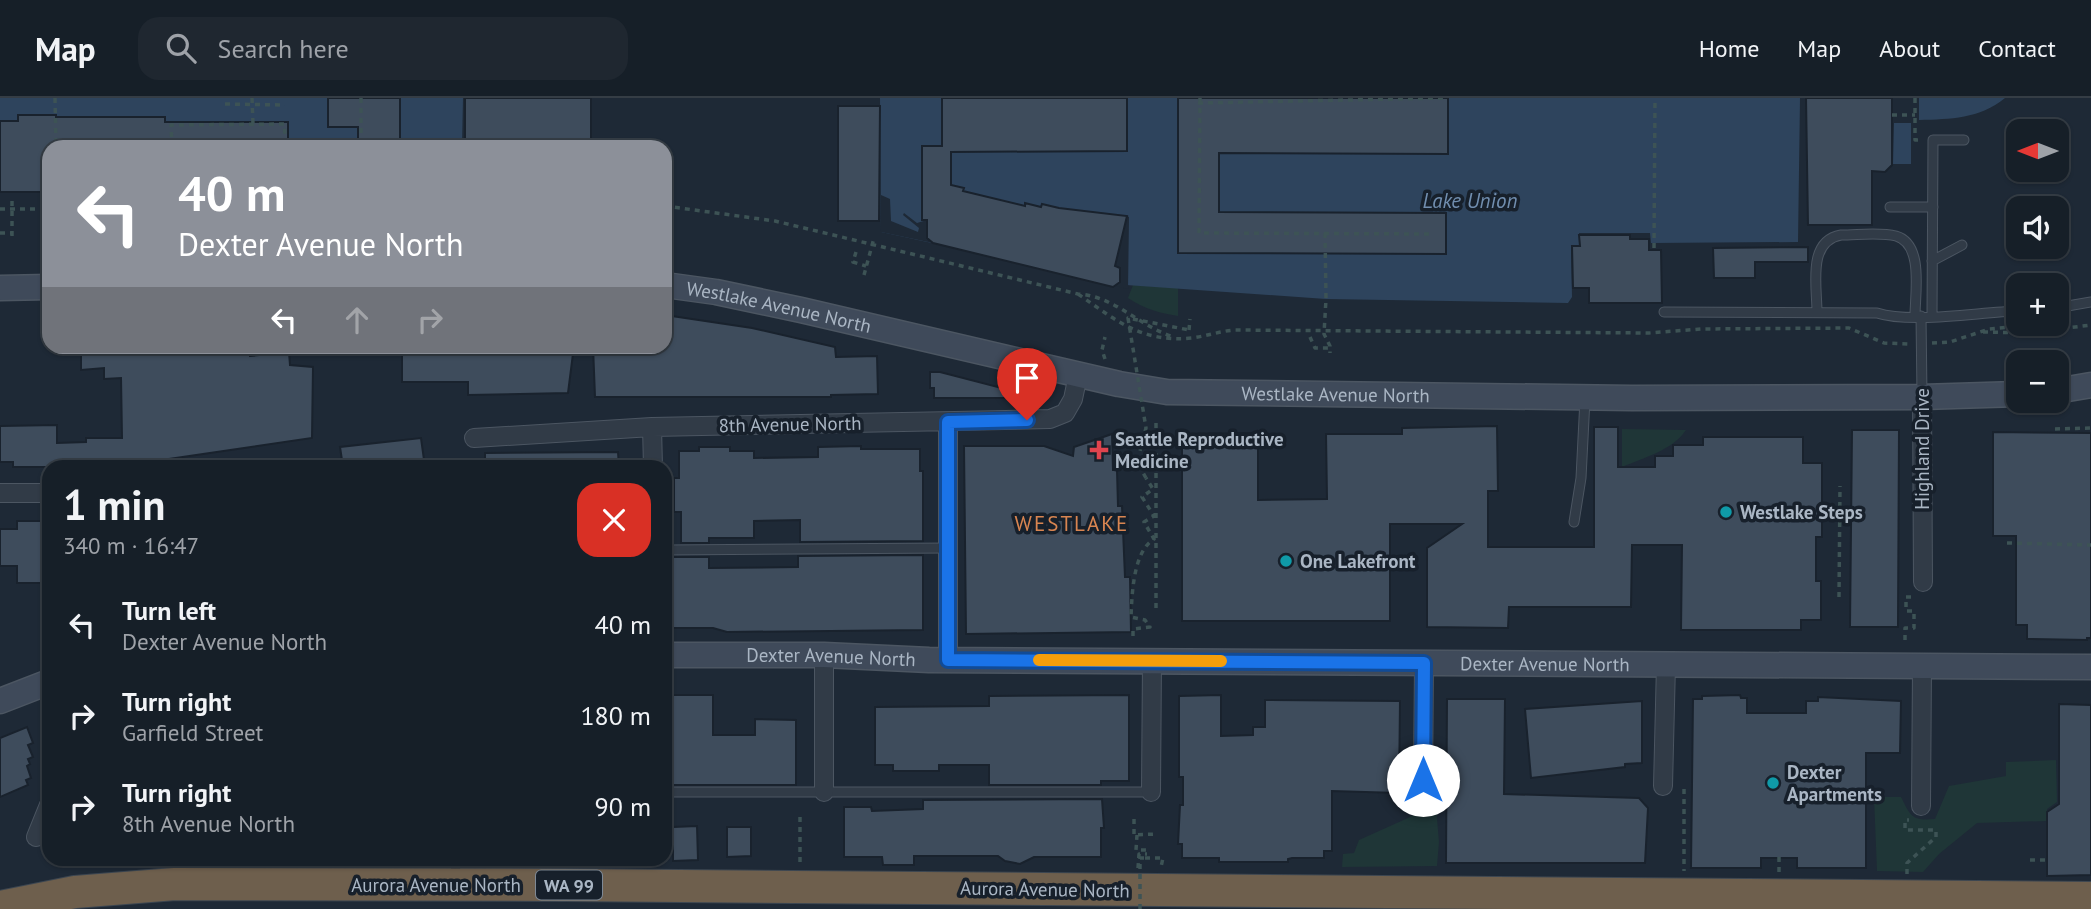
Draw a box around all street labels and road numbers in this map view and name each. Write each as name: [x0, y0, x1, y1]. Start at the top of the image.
street label: Westlake Avenue North: [685, 276, 874, 338]
street label: Westlake Avenue North: [1241, 381, 1430, 407]
street label: Highland Drive: [1910, 388, 1934, 510]
street label: 8th Avenue North: [718, 411, 862, 437]
street label: Dexter Avenue North: [746, 643, 916, 671]
street label: Dexter Avenue North: [1460, 651, 1630, 676]
road number: WA 99: [536, 870, 602, 900]
street label: Aurora Avenue North: [351, 873, 521, 897]
street label: Aurora Avenue North: [960, 876, 1130, 902]

